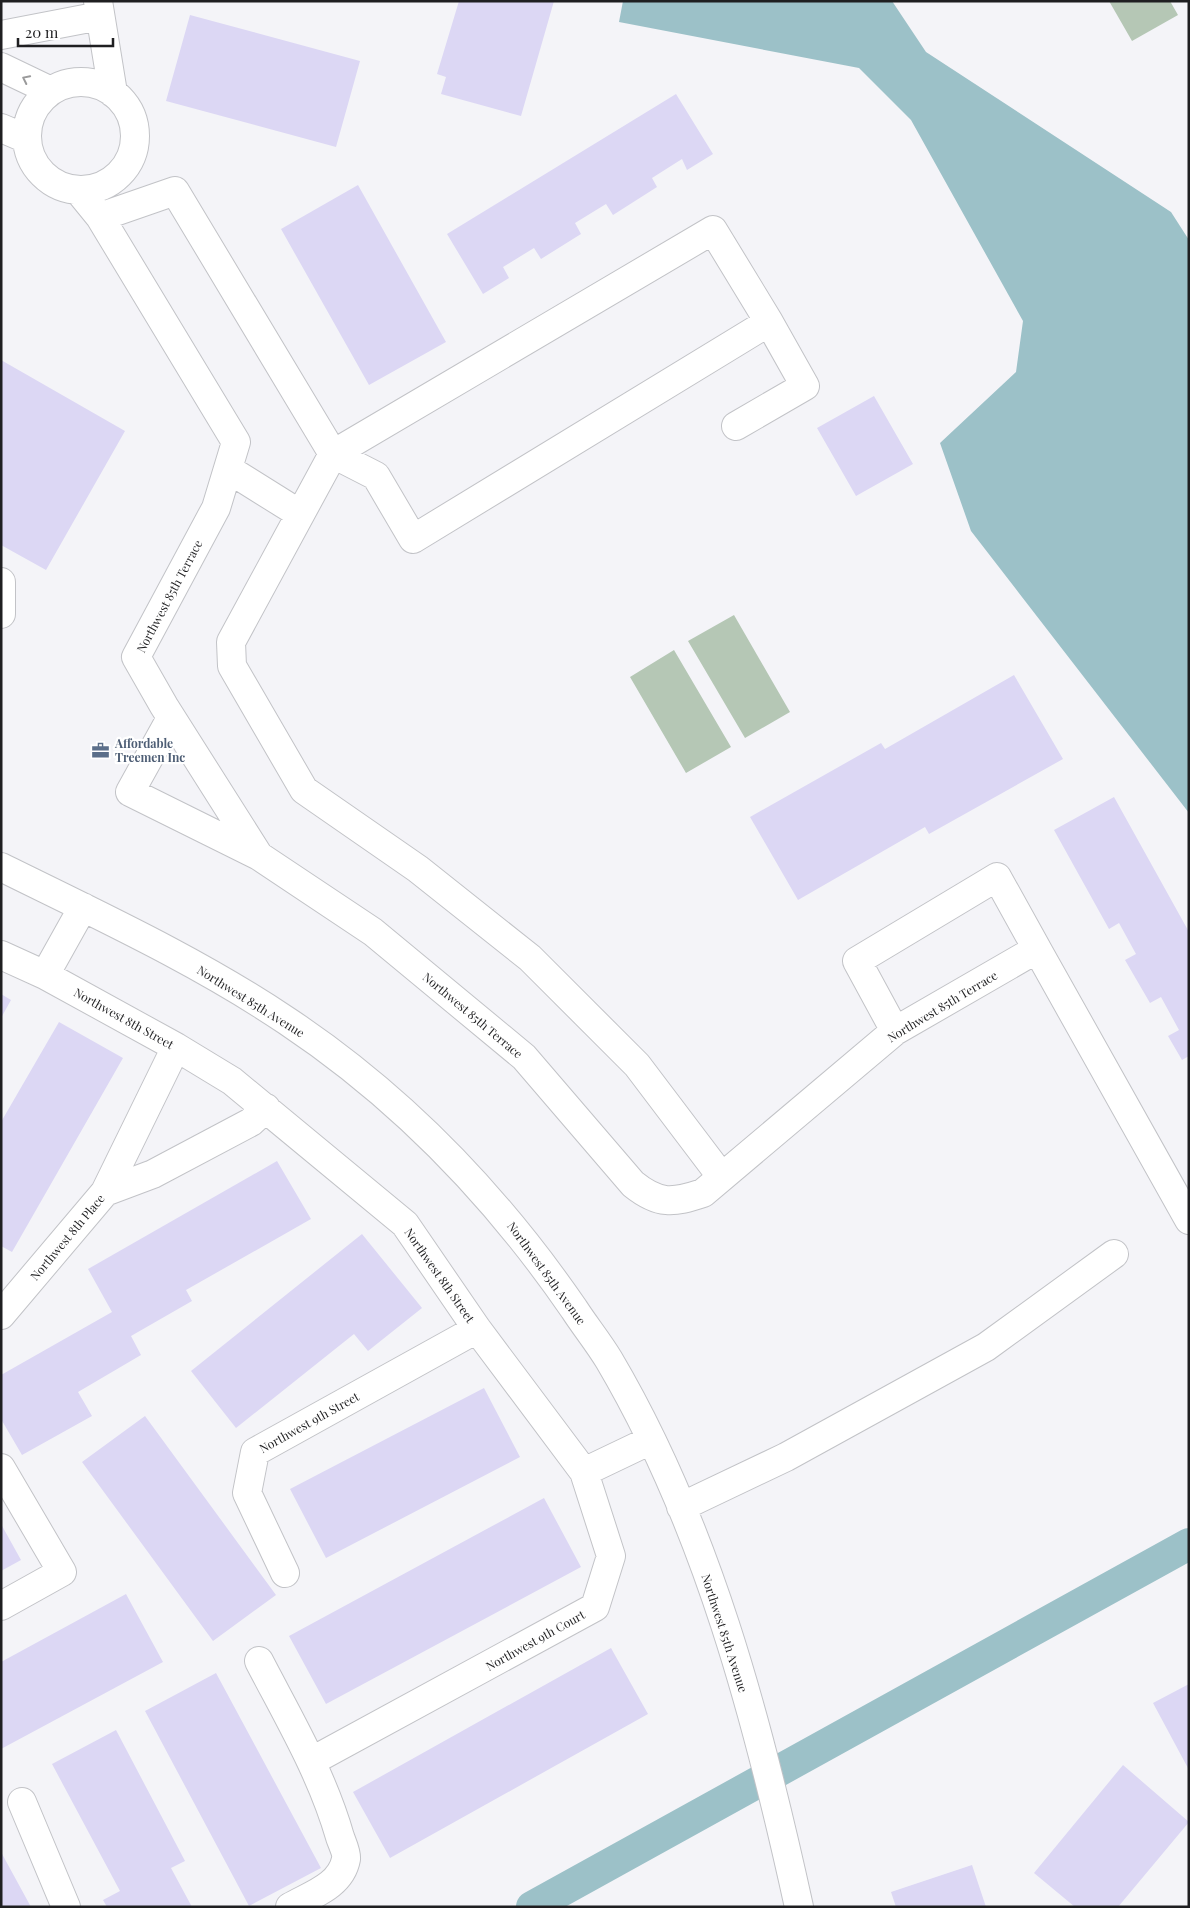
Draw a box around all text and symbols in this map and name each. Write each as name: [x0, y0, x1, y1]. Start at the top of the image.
scale bar: [18, 15, 112, 47]
text: 20 m: [25, 22, 59, 42]
one-way arrow: [22, 75, 31, 85]
street label: Northwest 85th Terrace: [132, 537, 206, 655]
place label: Affordable Treemen Inc: [114, 735, 185, 765]
office icon: Affordable Treemen Inc: [91, 740, 111, 760]
street label: Northwest 85th Avenue: [194, 961, 308, 1041]
street label: Northwest 85th Terrace: [884, 967, 1000, 1045]
street label: Northwest 85th Terrace: [420, 968, 526, 1062]
street label: Northwest 8th Street: [71, 984, 177, 1052]
street label: Northwest 8th Place: [26, 1191, 108, 1283]
street label: Northwest 85th Avenue: [504, 1218, 590, 1328]
street label: Northwest 8th Street: [401, 1225, 479, 1326]
street label: Northwest 9th Street: [256, 1388, 362, 1456]
street label: Northwest 85th Avenue: [698, 1572, 752, 1694]
street label: Northwest 9th Court: [483, 1606, 588, 1674]

